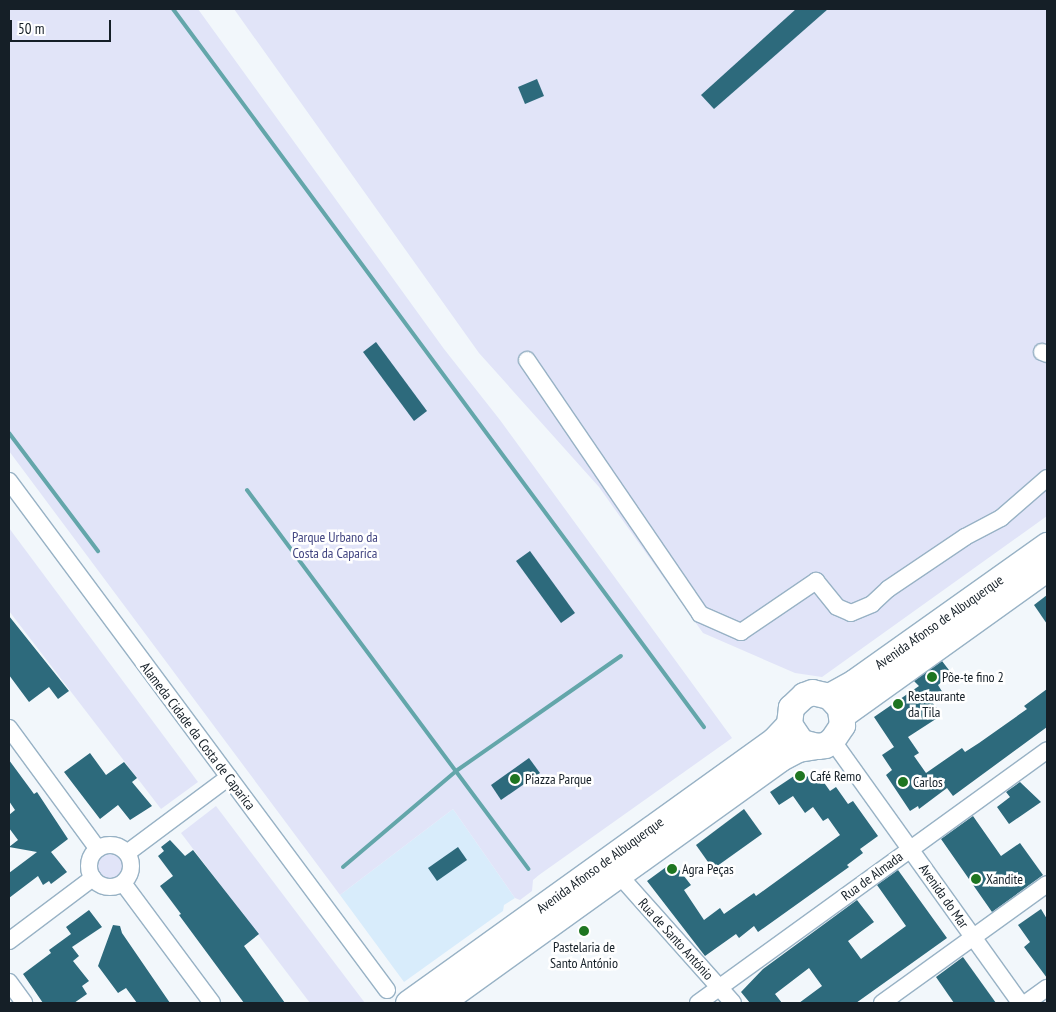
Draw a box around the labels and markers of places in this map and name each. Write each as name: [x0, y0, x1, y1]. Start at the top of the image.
place label: Põe-te fino 2: [942, 669, 1004, 685]
marker: Põe-te fino 2: [926, 671, 938, 683]
place label: Restaurante da Tila: [908, 688, 965, 720]
marker: Restaurante da Tila: [892, 698, 904, 710]
place label: Café Remo: [810, 768, 861, 784]
marker: Café Remo: [794, 770, 806, 782]
place label: Piazza Parque: [525, 771, 592, 787]
marker: Piazza Parque: [509, 773, 521, 785]
place label: Carlos: [913, 774, 943, 790]
marker: Carlos: [897, 776, 909, 788]
place label: Agra Peças: [682, 861, 734, 877]
marker: Agra Peças: [666, 863, 678, 875]
place label: Xandite: [986, 871, 1023, 887]
marker: Xandite: [970, 873, 982, 885]
marker: Pastelaria de Santo António: [578, 925, 590, 937]
place label: Pastelaria de Santo António: [550, 939, 618, 972]

